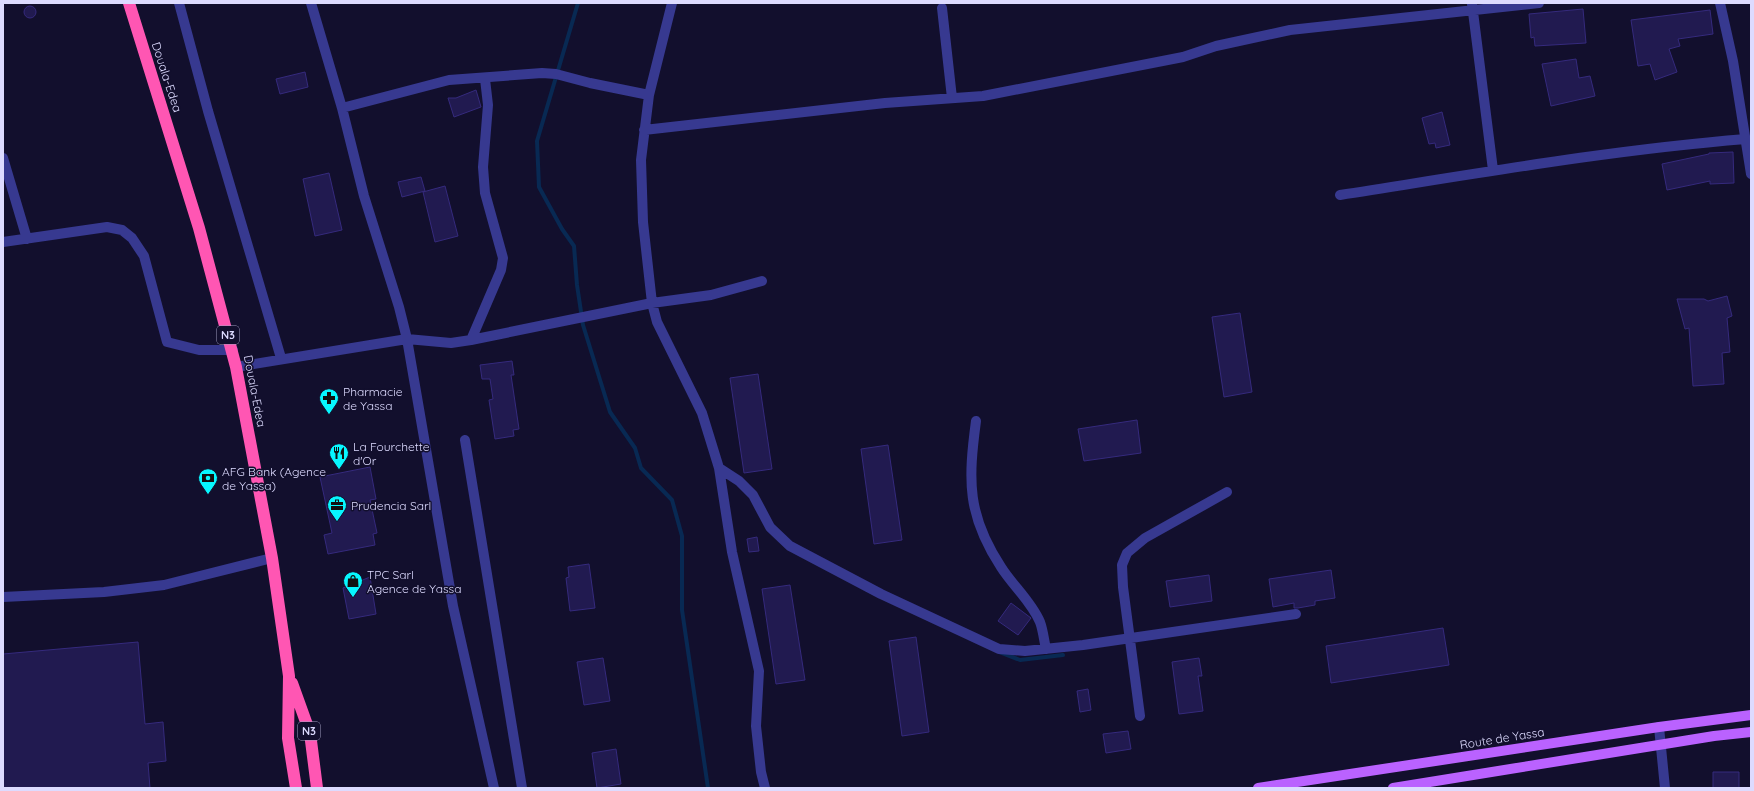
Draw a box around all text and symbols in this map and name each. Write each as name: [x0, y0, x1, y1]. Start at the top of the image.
street label: Douala-Edea: [149, 40, 185, 114]
road number: N3: [217, 326, 239, 344]
street label: Douala-Edea: [241, 354, 269, 428]
place label: Pharmacie de Yassa: [343, 384, 403, 413]
pharmacy icon: Pharmacie de Yassa: [318, 387, 340, 415]
place label: La Fourchette d'Or: [353, 439, 430, 468]
restaurant icon: La Fourchette d'Or: [328, 442, 350, 470]
place label: AFG Bank (Agence de Yassa): [222, 464, 326, 493]
bank icon: AFG Bank (Agence de Yassa): [197, 467, 219, 495]
office icon: Prudencia Sarl: [326, 494, 348, 522]
place label: Prudencia Sarl: [351, 498, 431, 513]
place label: TPC Sarl Agence de Yassa: [367, 567, 462, 596]
shop icon: TPC Sarl Agence de Yassa: [342, 570, 364, 598]
road number: N3: [298, 722, 320, 740]
street label: Route de Yassa: [1459, 724, 1545, 752]

